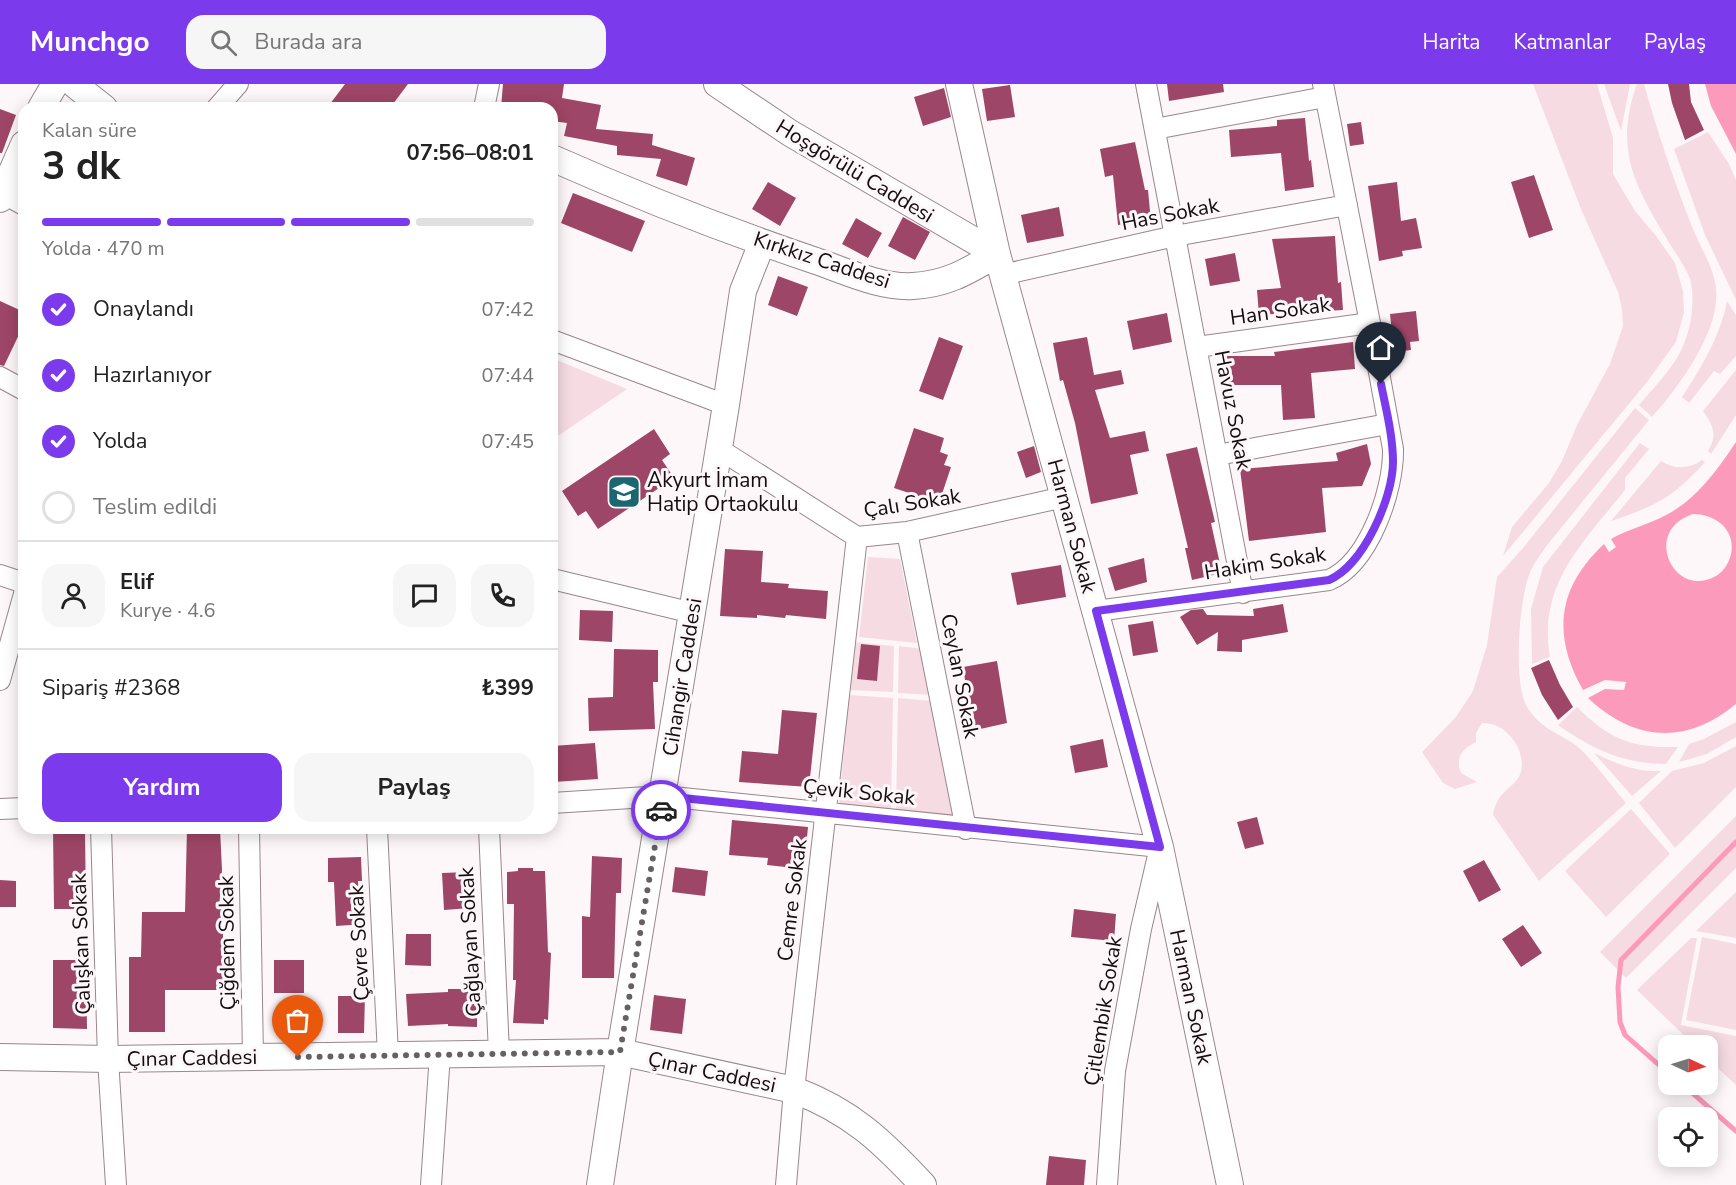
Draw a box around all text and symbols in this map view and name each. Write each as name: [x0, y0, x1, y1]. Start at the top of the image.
search box: [186, 15, 606, 69]
text: Munchgo: [30, 23, 150, 61]
icon: search: [207, 26, 240, 59]
text: Burada ara: [255, 27, 362, 57]
text: Harita: [1422, 28, 1480, 56]
text: Katmanlar: [1513, 28, 1611, 56]
text: Paylaş: [1644, 28, 1706, 56]
street label: Hoşgörülü Caddesi: [771, 113, 939, 229]
text: Kalan süre: [42, 117, 137, 144]
text: 07:56–08:01: [406, 138, 534, 168]
text: 3 dk: [42, 140, 120, 193]
street label: Has Sokak: [1119, 191, 1222, 237]
street label: Kırkkız Caddesi: [750, 225, 894, 295]
text: Yolda · 470 m: [42, 235, 165, 262]
street label: Han Sokak: [1228, 290, 1332, 332]
icon: check: [42, 293, 75, 326]
text: Onaylandı: [93, 294, 194, 324]
text: 07:42: [481, 296, 534, 323]
pin: [1355, 322, 1406, 384]
icon: home: [1364, 331, 1397, 364]
street label: Havuz Sokak: [1208, 348, 1258, 473]
icon: check: [42, 359, 75, 392]
text: Hazırlanıyor: [93, 360, 212, 390]
text: 07:44: [481, 362, 534, 389]
icon: check: [42, 425, 75, 458]
text: Yolda: [93, 426, 148, 456]
text: 07:45: [481, 428, 534, 455]
street label: Harman Sokak: [1041, 456, 1103, 597]
place label: Akyurt İmam Hatip Ortaokulu: [647, 466, 799, 518]
school or university icon: Akyurt İmam Hatip Ortaokulu: [606, 474, 642, 510]
street label: Çalı Sokak: [861, 481, 963, 524]
text: Teslim edildi: [93, 492, 217, 522]
street label: Hakim Sokak: [1202, 540, 1328, 586]
button: person: [42, 564, 105, 627]
button: chat: [393, 564, 456, 627]
button: phone: [471, 564, 534, 627]
text: Elif: [120, 567, 154, 597]
street label: Cihangir Caddesi: [656, 596, 708, 758]
text: Kurye · 4.6: [120, 597, 215, 624]
street label: Ceylan Sokak: [934, 611, 986, 741]
text: Sipariş #2368: [42, 673, 180, 703]
text: ₺399: [481, 673, 534, 703]
button: Yardım: [42, 753, 282, 822]
button: Paylaş: [294, 753, 534, 822]
street label: Çevik Sokak: [802, 772, 917, 812]
courier: [631, 780, 691, 840]
icon: car: [645, 794, 678, 827]
street label: Cemre Sokak: [771, 837, 813, 963]
street label: Çağlayan Sokak: [452, 866, 488, 1018]
street label: Çalışkan Sokak: [65, 872, 97, 1015]
street label: Çiğdem Sokak: [212, 875, 242, 1011]
street label: Çevre Sokak: [342, 884, 376, 1002]
street label: Harman Sokak: [1163, 927, 1219, 1068]
street label: Çitlembik Sokak: [1077, 934, 1129, 1088]
pin: [272, 995, 323, 1057]
icon: bag: [281, 1004, 314, 1037]
north arrow: [1658, 1035, 1718, 1095]
map controls: [1658, 1035, 1718, 1167]
street label: Çınar Caddesi: [126, 1043, 258, 1073]
street label: Çınar Caddesi: [645, 1045, 779, 1099]
button: locate: [1658, 1107, 1718, 1167]

